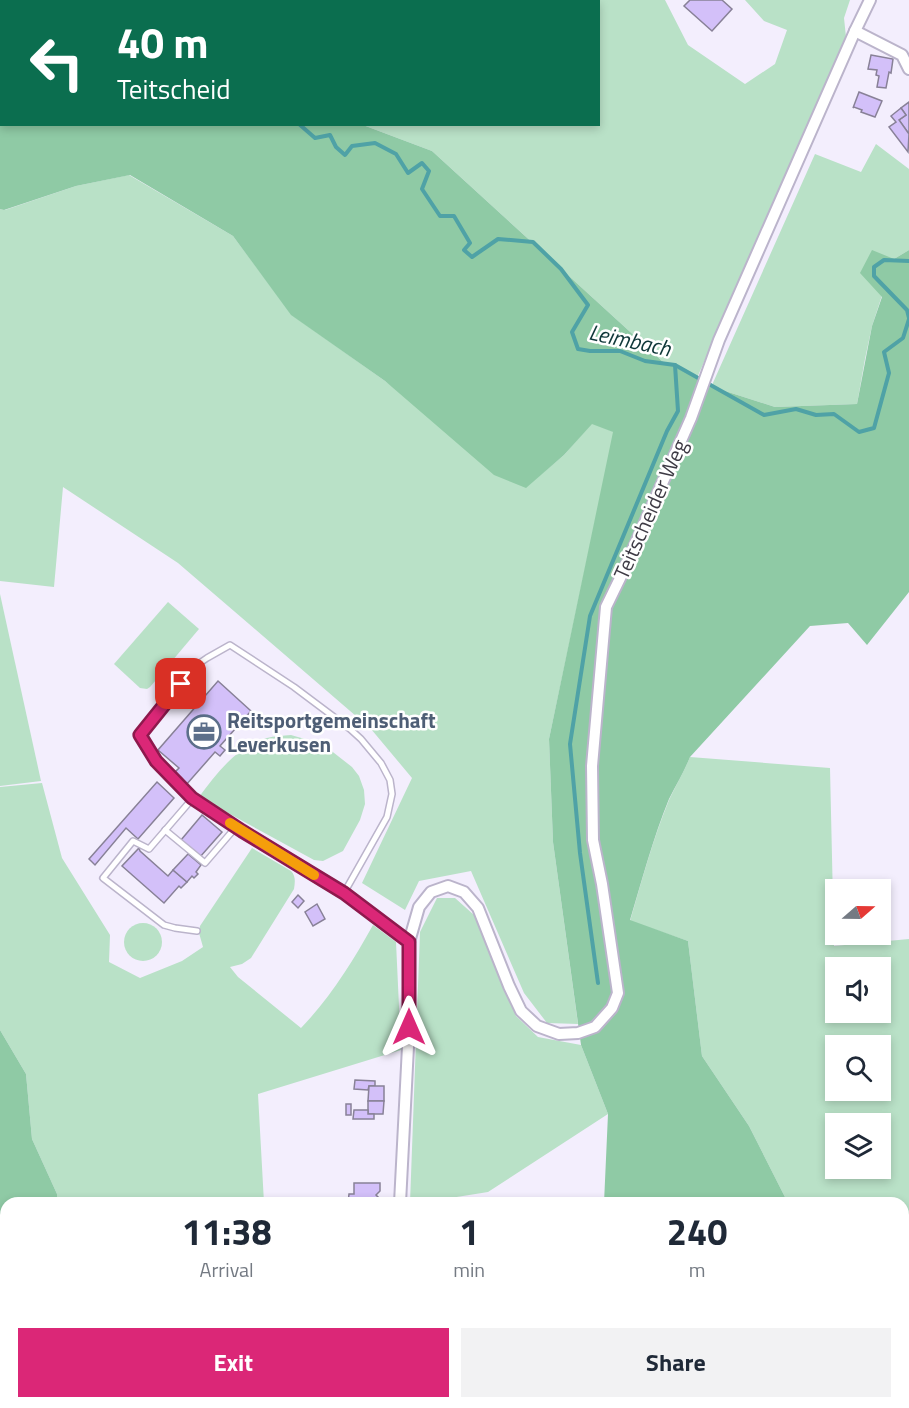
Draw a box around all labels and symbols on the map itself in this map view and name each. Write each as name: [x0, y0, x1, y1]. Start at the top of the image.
water label: Leimbach: [586, 315, 675, 365]
street label: Teitscheider Weg: [605, 434, 695, 584]
pin: [155, 658, 206, 709]
place label: Reitsportgemeinschaft Leverkusen: [227, 704, 436, 760]
office icon: Reitsportgemeinschaft Leverkusen: [186, 714, 222, 750]
north arrow: [825, 879, 891, 945]
position arrow: [377, 995, 441, 1059]

